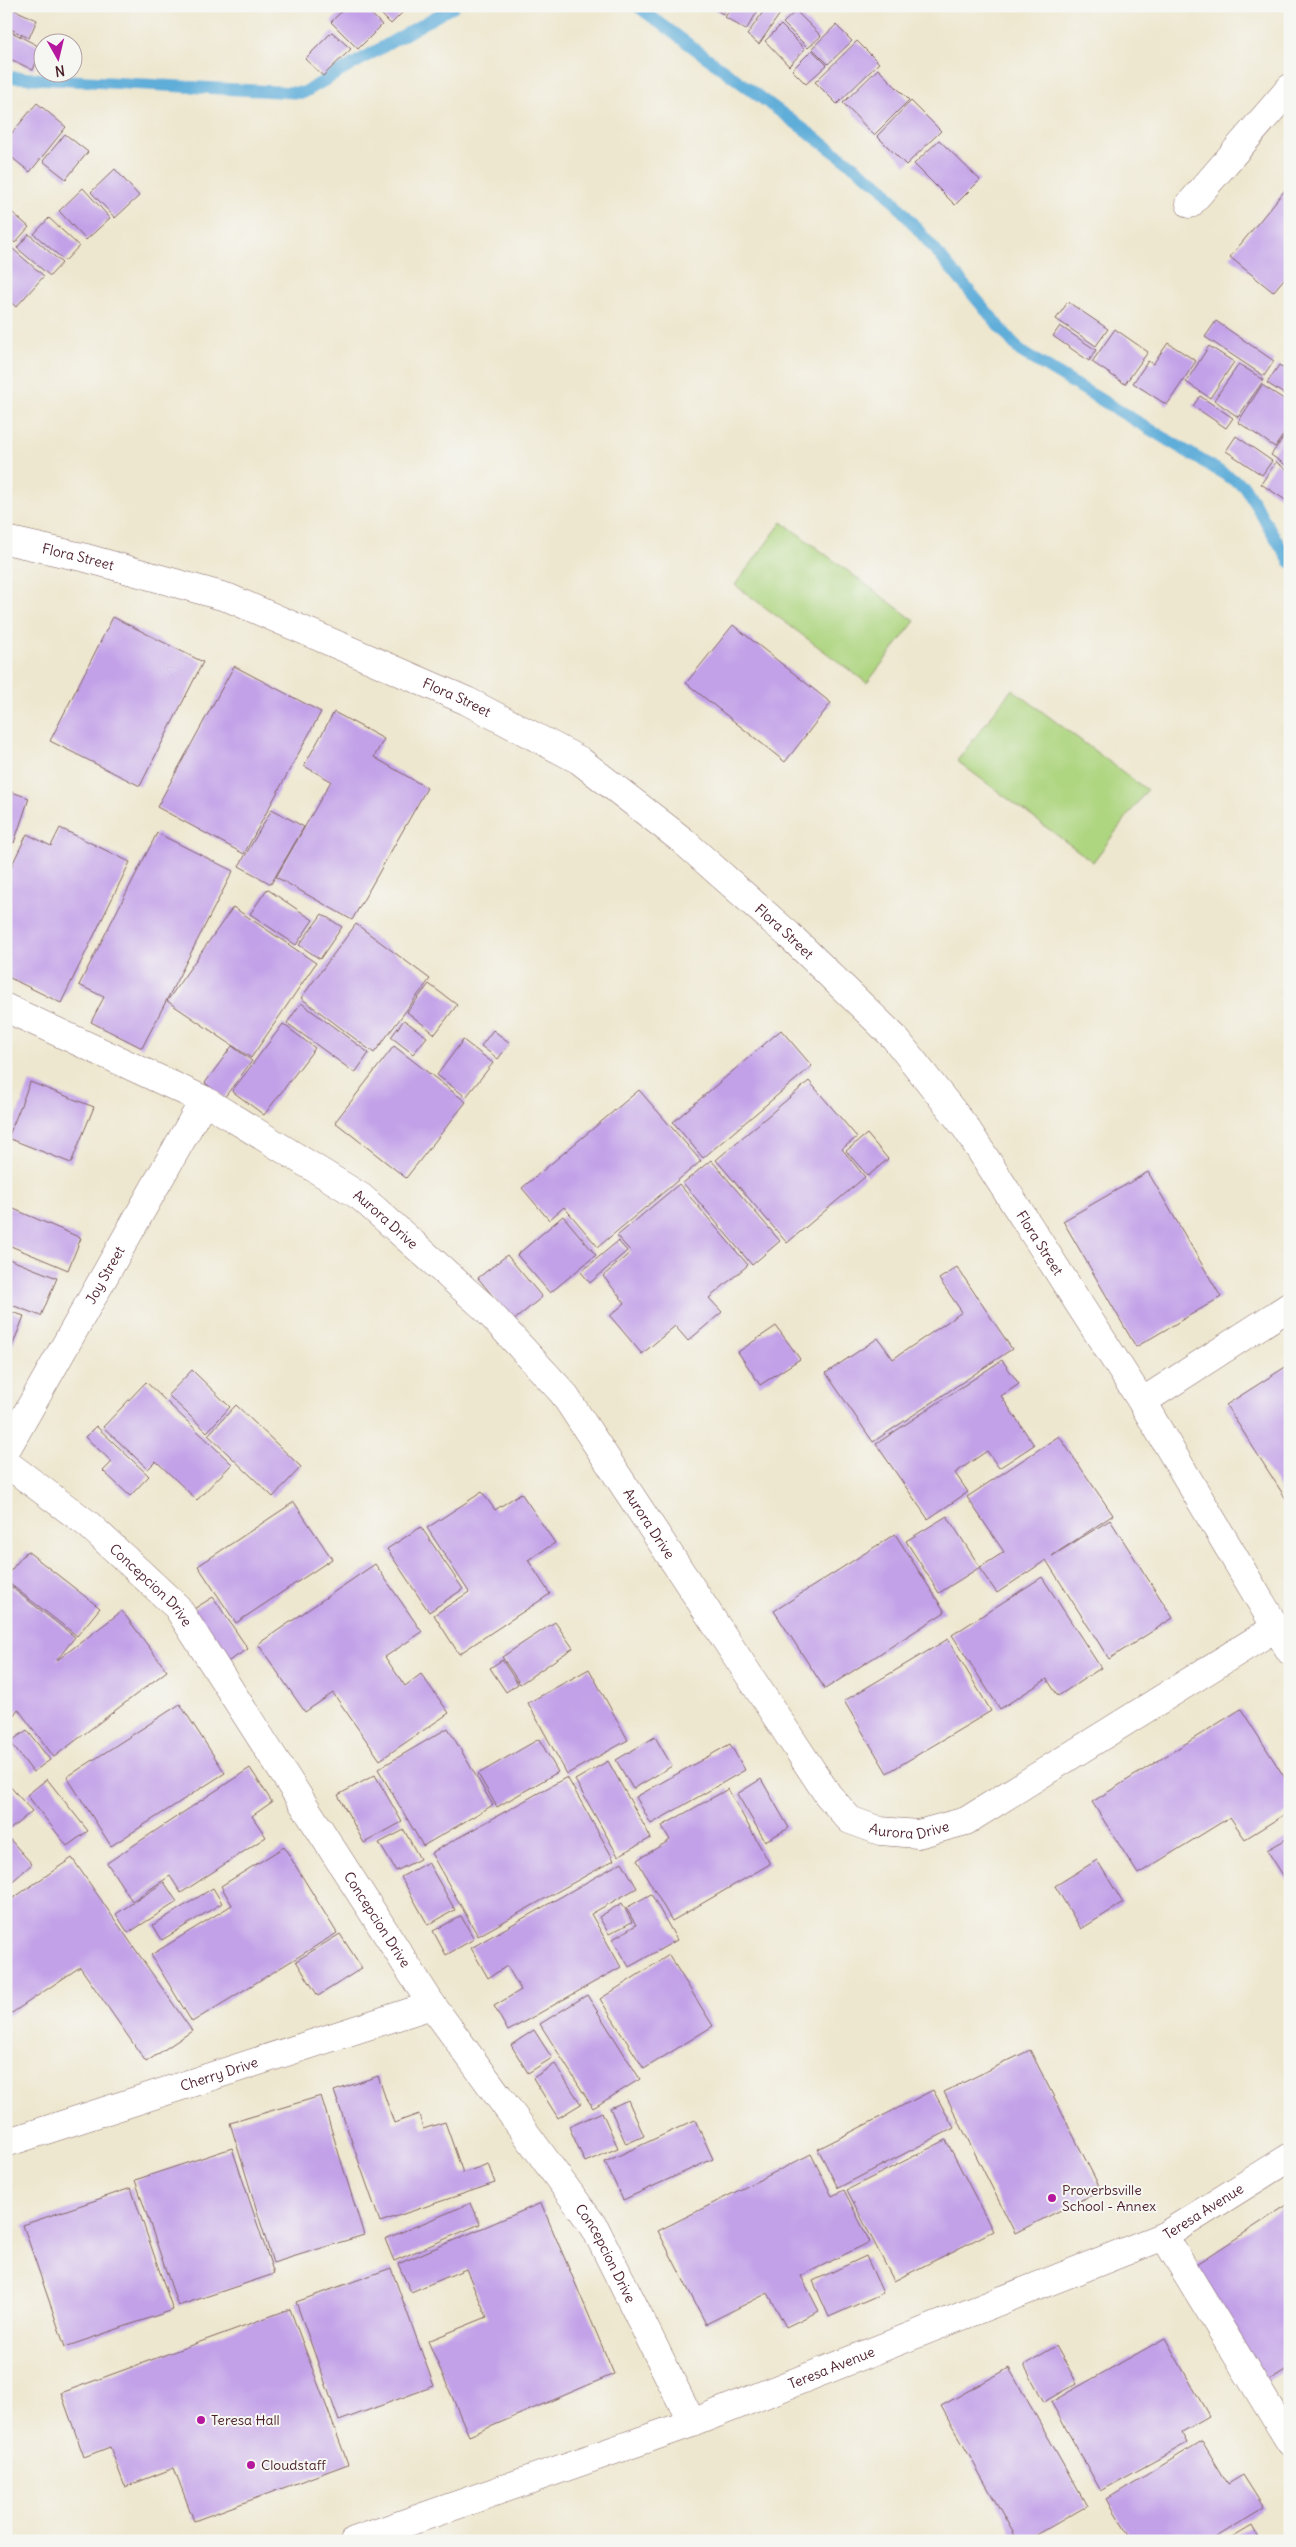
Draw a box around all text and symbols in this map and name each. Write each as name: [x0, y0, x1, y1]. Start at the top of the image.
north arrow: [32, 32, 82, 82]
text: N: [54, 61, 66, 80]
street label: Flora Street: [40, 539, 116, 574]
street label: Flora Street: [420, 674, 494, 721]
street label: Flora Street: [751, 900, 817, 963]
street label: Aurora Drive: [350, 1186, 422, 1253]
street label: Flora Street: [1012, 1207, 1067, 1279]
street label: Joy Street: [81, 1243, 129, 1307]
street label: Aurora Drive: [619, 1485, 679, 1562]
street label: Concepcion Drive: [106, 1540, 196, 1630]
street label: Aurora Drive: [867, 1817, 951, 1843]
street label: Concepcion Drive: [340, 1868, 415, 1971]
street label: Cherry Drive: [178, 2053, 260, 2095]
street label: Teresa Avenue: [1160, 2180, 1247, 2243]
place label: Proverbsville School - Annex: [1062, 2181, 1156, 2215]
marker: Proverbsville School - Annex: [1046, 2192, 1058, 2204]
street label: Concepcion Drive: [571, 2200, 640, 2306]
street label: Teresa Avenue: [786, 2343, 877, 2393]
place label: Teresa Hall: [211, 2411, 280, 2429]
marker: Teresa Hall: [195, 2414, 207, 2426]
place label: Cloudstaff: [261, 2456, 326, 2474]
marker: Cloudstaff: [245, 2459, 257, 2471]

